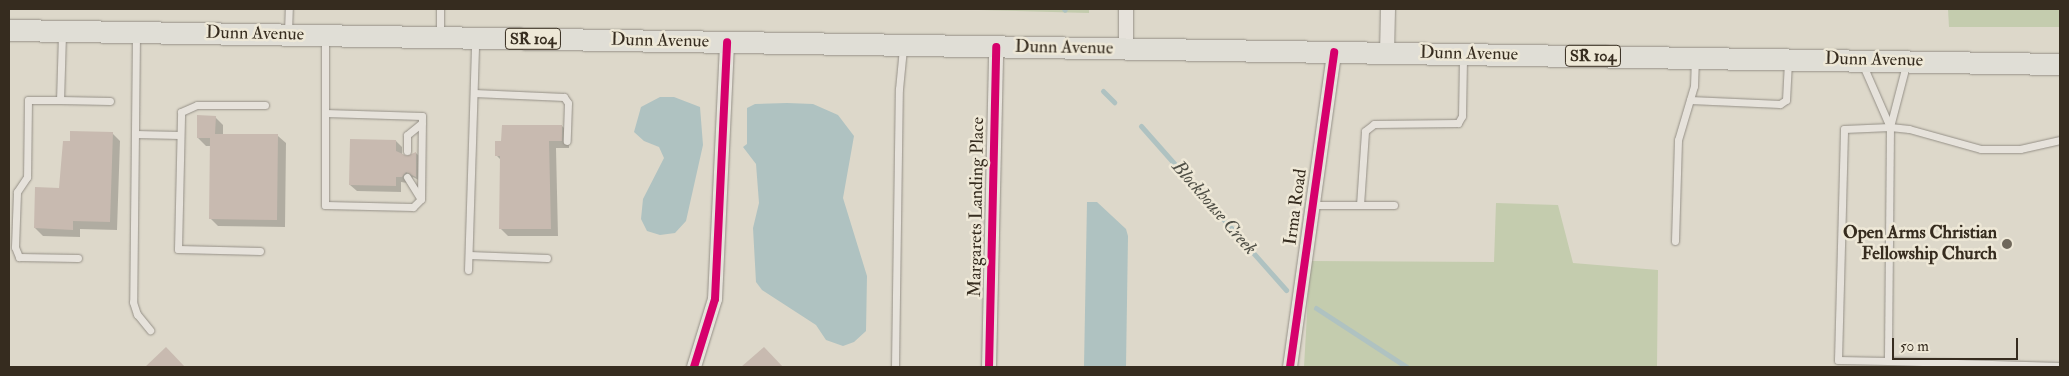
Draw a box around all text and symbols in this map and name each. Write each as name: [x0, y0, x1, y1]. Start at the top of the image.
street label: Dunn Avenue: [206, 22, 304, 46]
road number: SR 104: [504, 26, 562, 52]
street label: Dunn Avenue: [611, 29, 709, 53]
street label: Dunn Avenue: [1015, 36, 1113, 60]
street label: Dunn Avenue: [1420, 42, 1518, 66]
road number: SR 104: [1564, 42, 1622, 70]
street label: Dunn Avenue: [1825, 48, 1923, 72]
street label: Margarets Landing Place: [965, 117, 989, 297]
water label: Blockhouse Creek: [1167, 156, 1261, 260]
street label: Irma Road: [1280, 167, 1312, 247]
place label: Open Arms Christian Fellowship Church: [1843, 223, 1997, 266]
marker: Open Arms Christian Fellowship Church: [2001, 238, 2013, 250]
scale bar: [1894, 328, 2020, 360]
text: 50 m: [1900, 337, 1929, 356]

